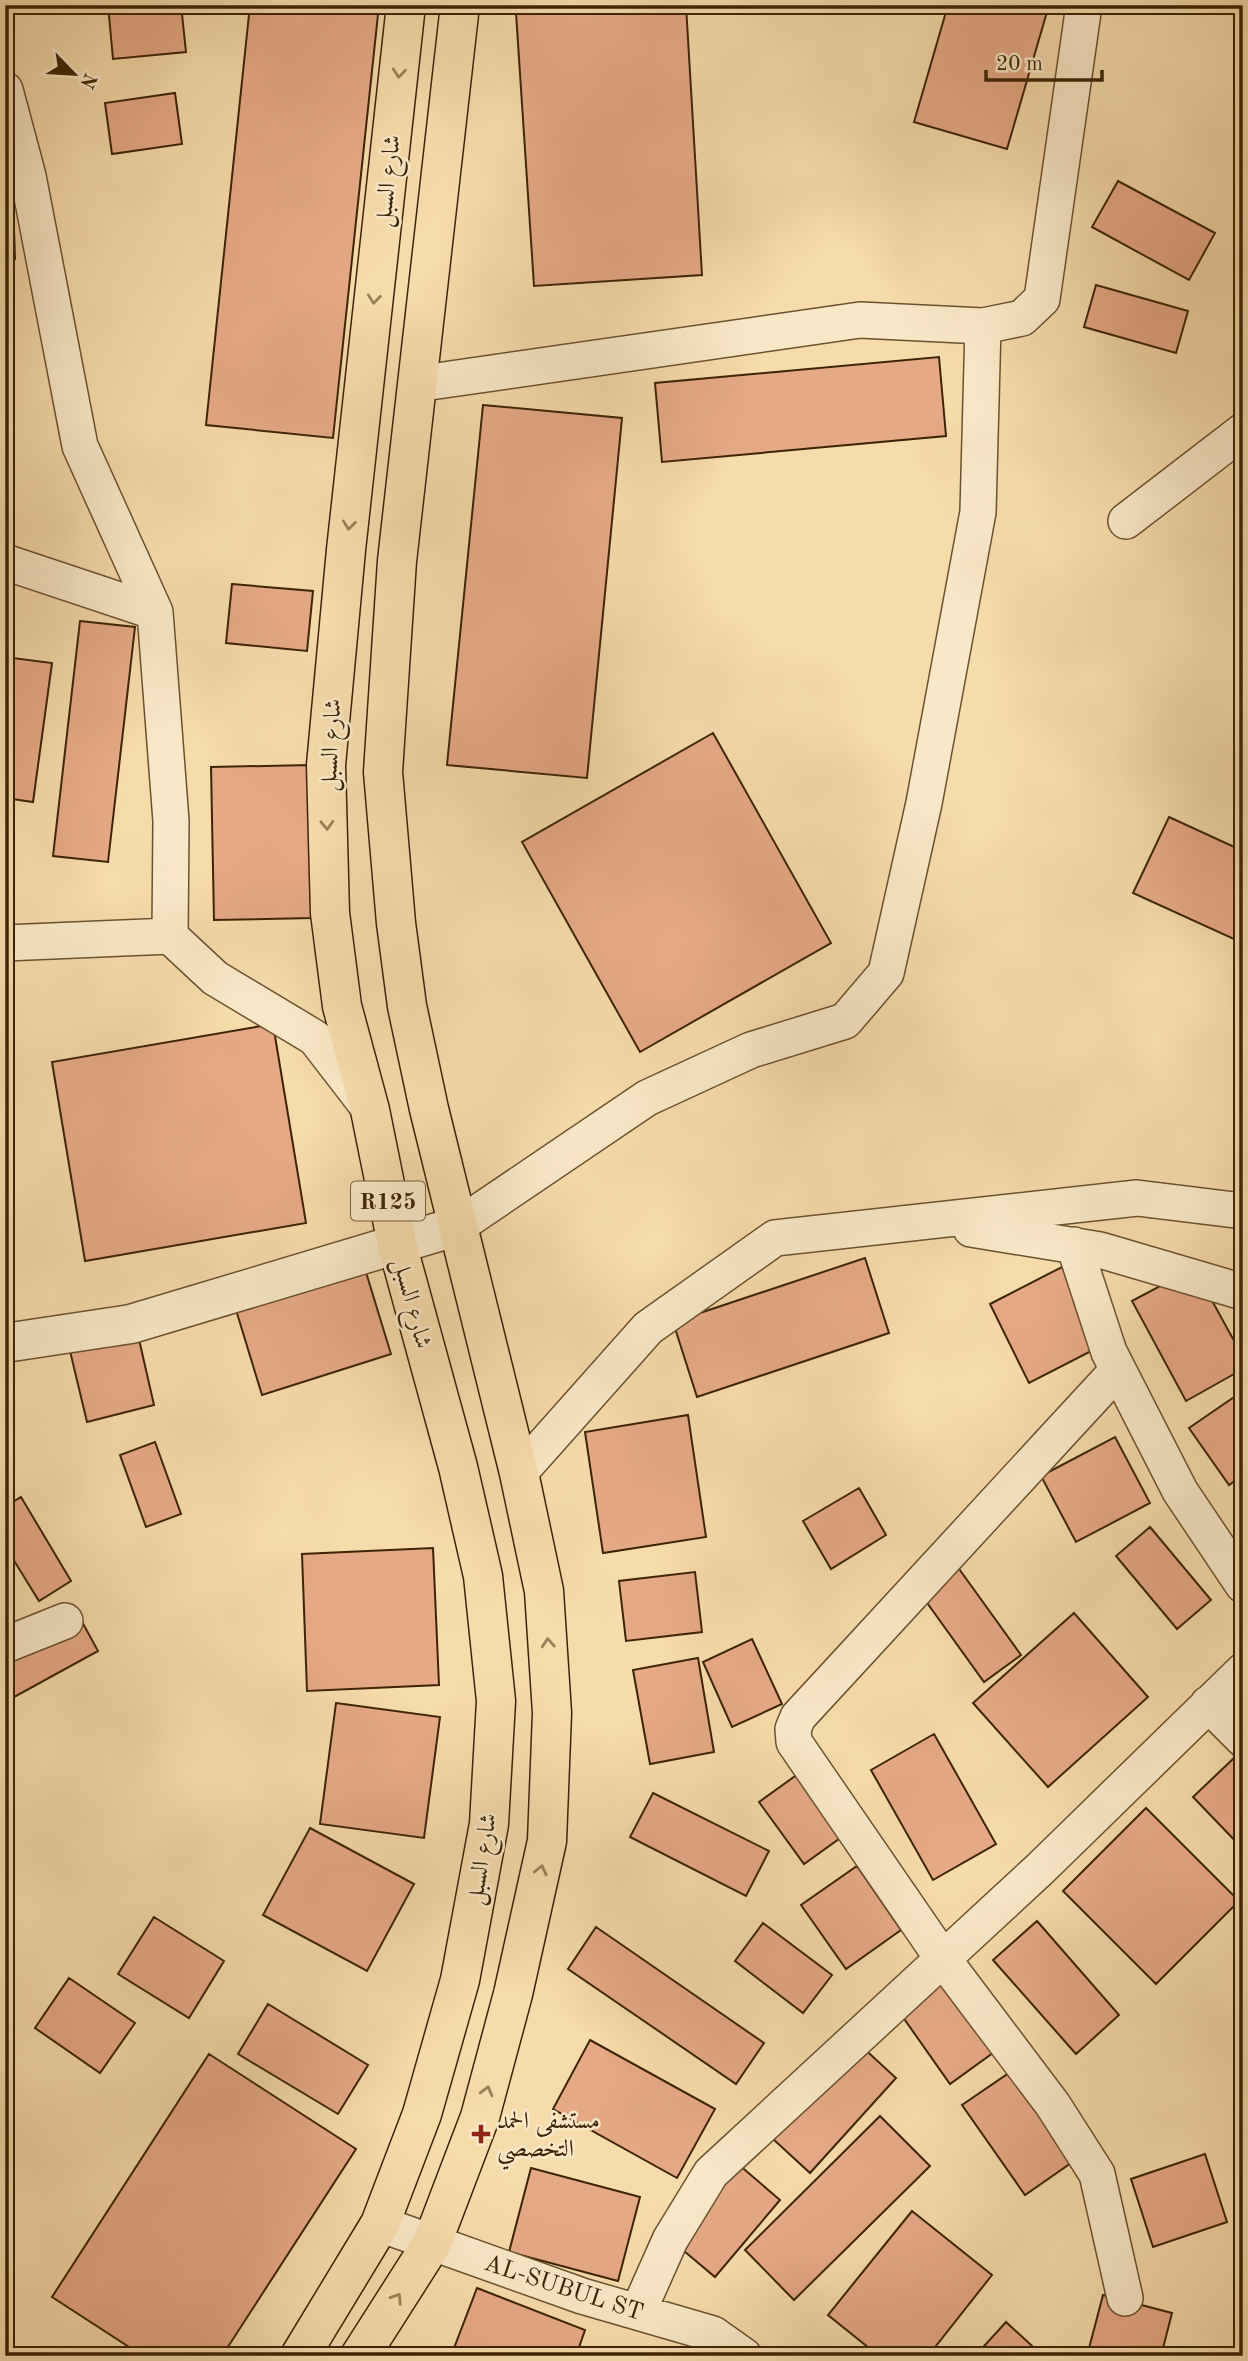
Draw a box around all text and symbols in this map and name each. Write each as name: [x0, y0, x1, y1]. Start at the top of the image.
north arrow: [38, 38, 108, 108]
scale bar: [986, 38, 1101, 82]
text: 20 m: [996, 54, 1043, 75]
one-way arrow: [391, 67, 406, 79]
text: N: [75, 70, 99, 91]
street label: شارع السبل: [372, 134, 412, 229]
one-way arrow: [366, 293, 381, 305]
one-way arrow: [341, 520, 356, 531]
street label: شارع السبل: [318, 698, 352, 792]
one-way arrow: [320, 820, 335, 831]
road number: R125: [351, 1182, 425, 1220]
street label: شارع السبل: [382, 1256, 435, 1353]
one-way arrow: [540, 1637, 555, 1648]
street label: شارع السبل: [464, 1812, 508, 1908]
one-way arrow: [533, 1864, 547, 1876]
one-way arrow: [479, 2085, 493, 2097]
place label: مستشفى الحمد التخصصي: [497, 2110, 600, 2170]
marker: مستشفى الحمد التخصصي: [471, 2124, 491, 2144]
street label: AL-SUBUL ST: [481, 2252, 646, 2326]
one-way arrow: [388, 2293, 401, 2306]

